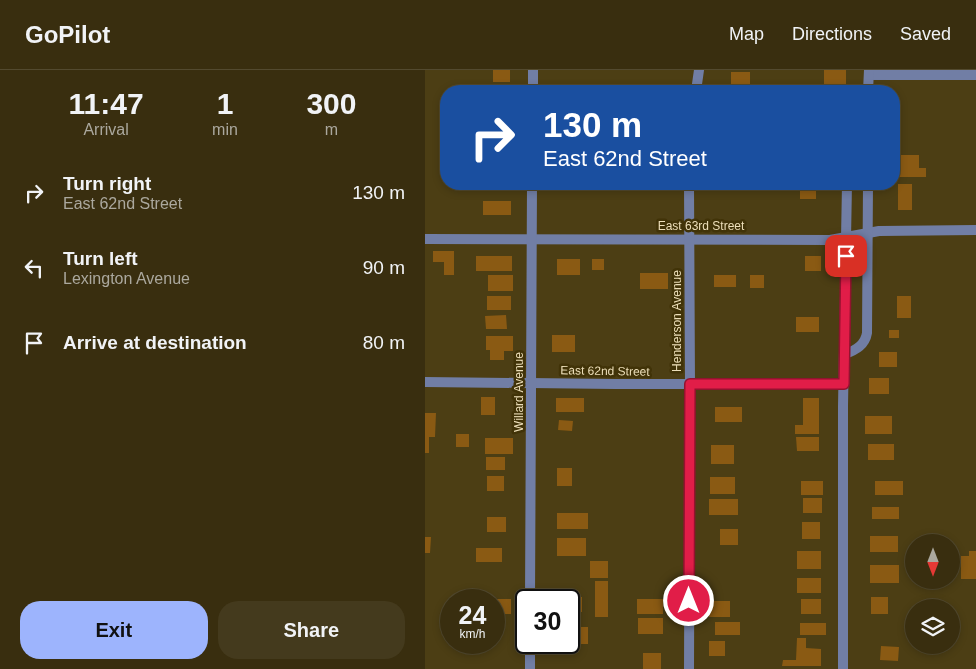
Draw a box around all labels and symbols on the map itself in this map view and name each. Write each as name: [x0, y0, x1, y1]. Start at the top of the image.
street label: East 63rd Street: [658, 219, 745, 233]
pin: [825, 235, 867, 277]
street label: Henderson Avenue: [670, 270, 684, 372]
street label: Willard Avenue: [512, 352, 526, 432]
street label: East 62nd Street: [560, 363, 650, 379]
north arrow: [905, 534, 960, 589]
position arrow: [662, 574, 714, 626]
speed limit sign: 30: [515, 589, 580, 654]

